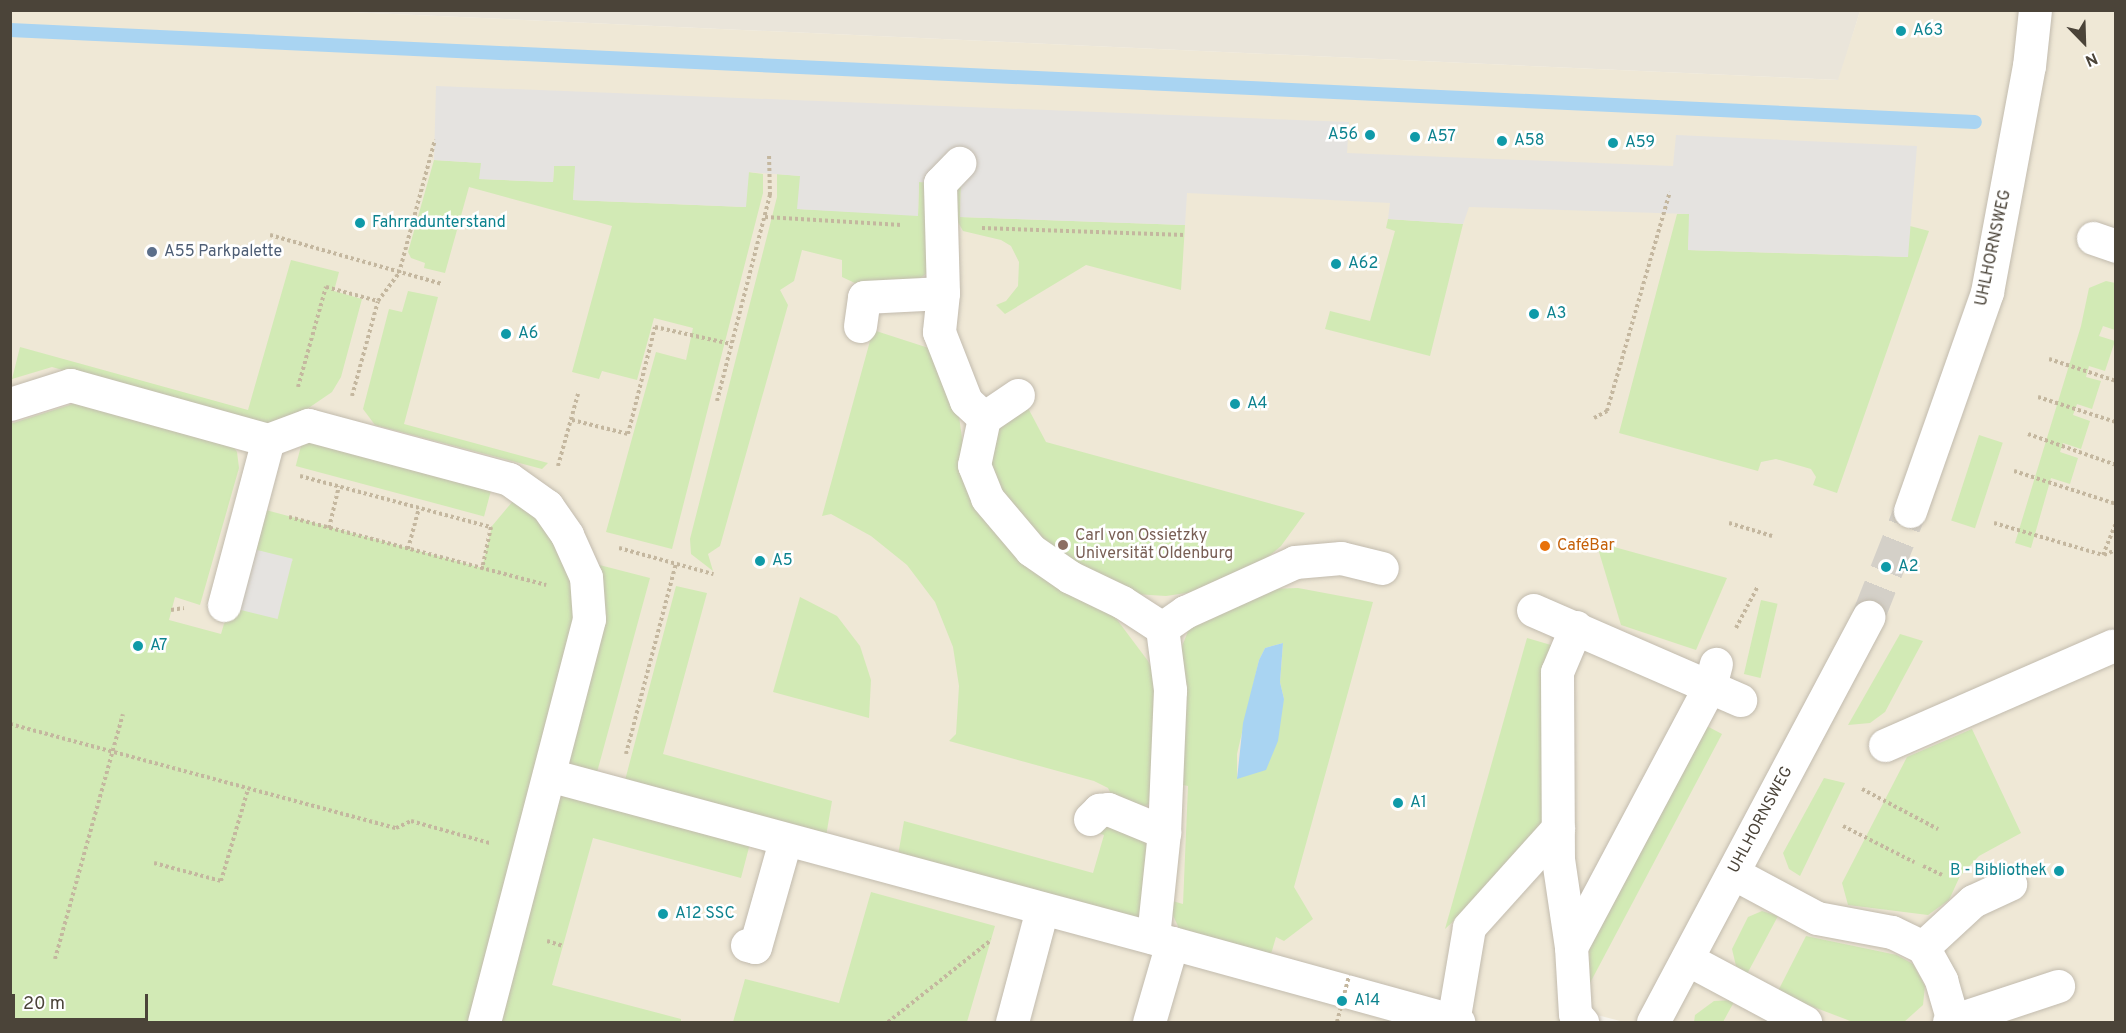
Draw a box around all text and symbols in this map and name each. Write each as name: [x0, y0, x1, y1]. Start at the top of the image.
north arrow: [2054, 12, 2114, 72]
place label: A63: [1913, 21, 1943, 41]
marker: A63: [1894, 24, 1908, 38]
text: N: [2082, 47, 2100, 70]
place label: A56: [1328, 125, 1358, 145]
place label: A57: [1427, 127, 1456, 147]
marker: A56: [1363, 128, 1377, 142]
marker: A57: [1408, 130, 1422, 144]
place label: A58: [1514, 131, 1544, 151]
place label: A59: [1625, 133, 1655, 153]
marker: A58: [1495, 134, 1509, 148]
marker: A59: [1606, 136, 1620, 150]
street label: UHLHORNSWEG: [1972, 188, 2016, 308]
place label: Fahrradunterstand: [372, 213, 506, 233]
marker: Fahrradunterstand: [353, 216, 367, 230]
place label: A55 Parkpalette: [164, 242, 282, 262]
marker: A55 Parkpalette: [145, 245, 159, 259]
place label: A62: [1348, 254, 1378, 274]
marker: A62: [1329, 257, 1343, 271]
place label: A3: [1546, 304, 1566, 324]
marker: A3: [1527, 307, 1541, 321]
place label: A6: [518, 324, 538, 344]
marker: A6: [499, 327, 513, 341]
place label: A4: [1247, 394, 1267, 414]
marker: A4: [1228, 397, 1242, 411]
place label: Carl von Ossietzky Universität Oldenburg: [1075, 526, 1233, 564]
place label: CaféBar: [1557, 536, 1615, 556]
marker: Carl von Ossietzky Universität Oldenburg: [1056, 538, 1070, 552]
marker: CaféBar: [1538, 539, 1552, 553]
place label: A5: [772, 551, 793, 571]
marker: A5: [753, 554, 767, 568]
place label: A2: [1898, 557, 1919, 577]
marker: A2: [1879, 560, 1893, 574]
place label: A7: [150, 636, 167, 656]
marker: A7: [131, 639, 145, 653]
street label: UHLHORNSWEG: [1725, 763, 1797, 877]
place label: A1: [1410, 793, 1427, 813]
marker: A1: [1391, 796, 1405, 810]
place label: B - Bibliothek: [1950, 861, 2047, 881]
marker: B - Bibliothek: [2052, 864, 2066, 878]
place label: A12 SSC: [675, 904, 735, 924]
marker: A12 SSC: [656, 907, 670, 921]
scale bar: [15, 982, 152, 1020]
place label: A14: [1354, 991, 1380, 1011]
text: 20 m: [23, 993, 65, 1016]
marker: A14: [1335, 994, 1349, 1008]

